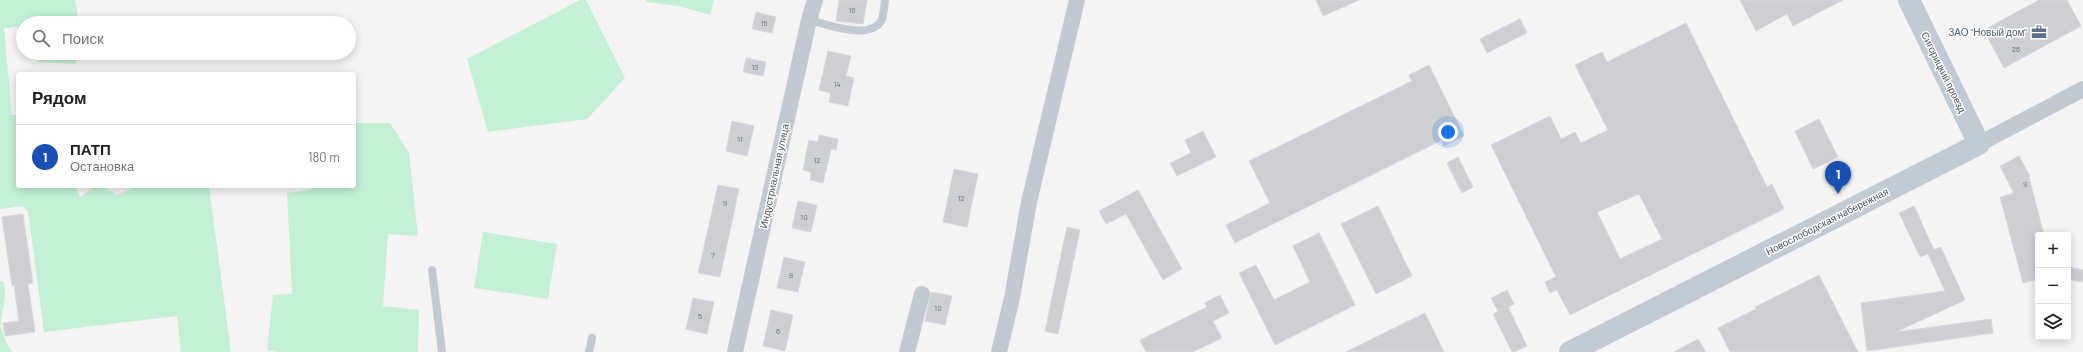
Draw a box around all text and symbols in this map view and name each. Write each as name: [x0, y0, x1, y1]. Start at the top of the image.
house number: 16: [849, 5, 855, 15]
search box: [16, 16, 356, 60]
house number: 15: [761, 18, 767, 28]
office icon: ЗАО "Новый дом": [2030, 23, 2048, 41]
place label: ЗАО "Новый дом": [1948, 26, 2027, 38]
icon: search: [30, 27, 52, 49]
text: Поиск: [62, 29, 104, 47]
street label: Сигорицкий проезд: [1919, 30, 1969, 114]
house number: 26: [2012, 44, 2020, 54]
house number: 13: [752, 62, 758, 72]
house number: 14: [833, 79, 841, 89]
text: Рядом: [32, 87, 87, 107]
street label: Индустриальная улица: [757, 122, 791, 229]
your location: [1438, 122, 1458, 142]
house number: 11: [737, 134, 743, 144]
text: ПАТП: [70, 140, 111, 158]
text: 1: [43, 149, 47, 165]
text: 180 m: [308, 149, 340, 165]
house number: 12: [813, 155, 821, 165]
text: Остановка: [70, 158, 134, 174]
pin: 1: [1825, 161, 1851, 194]
house number: 9: [2023, 179, 2027, 189]
street label: Новослободская набережная: [1764, 185, 1890, 257]
house number: 12: [957, 193, 965, 203]
house number: 9: [723, 198, 727, 208]
house number: 10: [800, 212, 808, 222]
map controls: [2035, 232, 2071, 340]
button: +: [2035, 232, 2071, 268]
house number: 7: [711, 250, 715, 260]
button: −: [2035, 268, 2071, 304]
house number: 8: [789, 270, 793, 280]
house number: 10: [934, 303, 942, 313]
button: layers: [2035, 304, 2071, 340]
house number: 5: [698, 311, 702, 321]
house number: 6: [776, 326, 780, 336]

